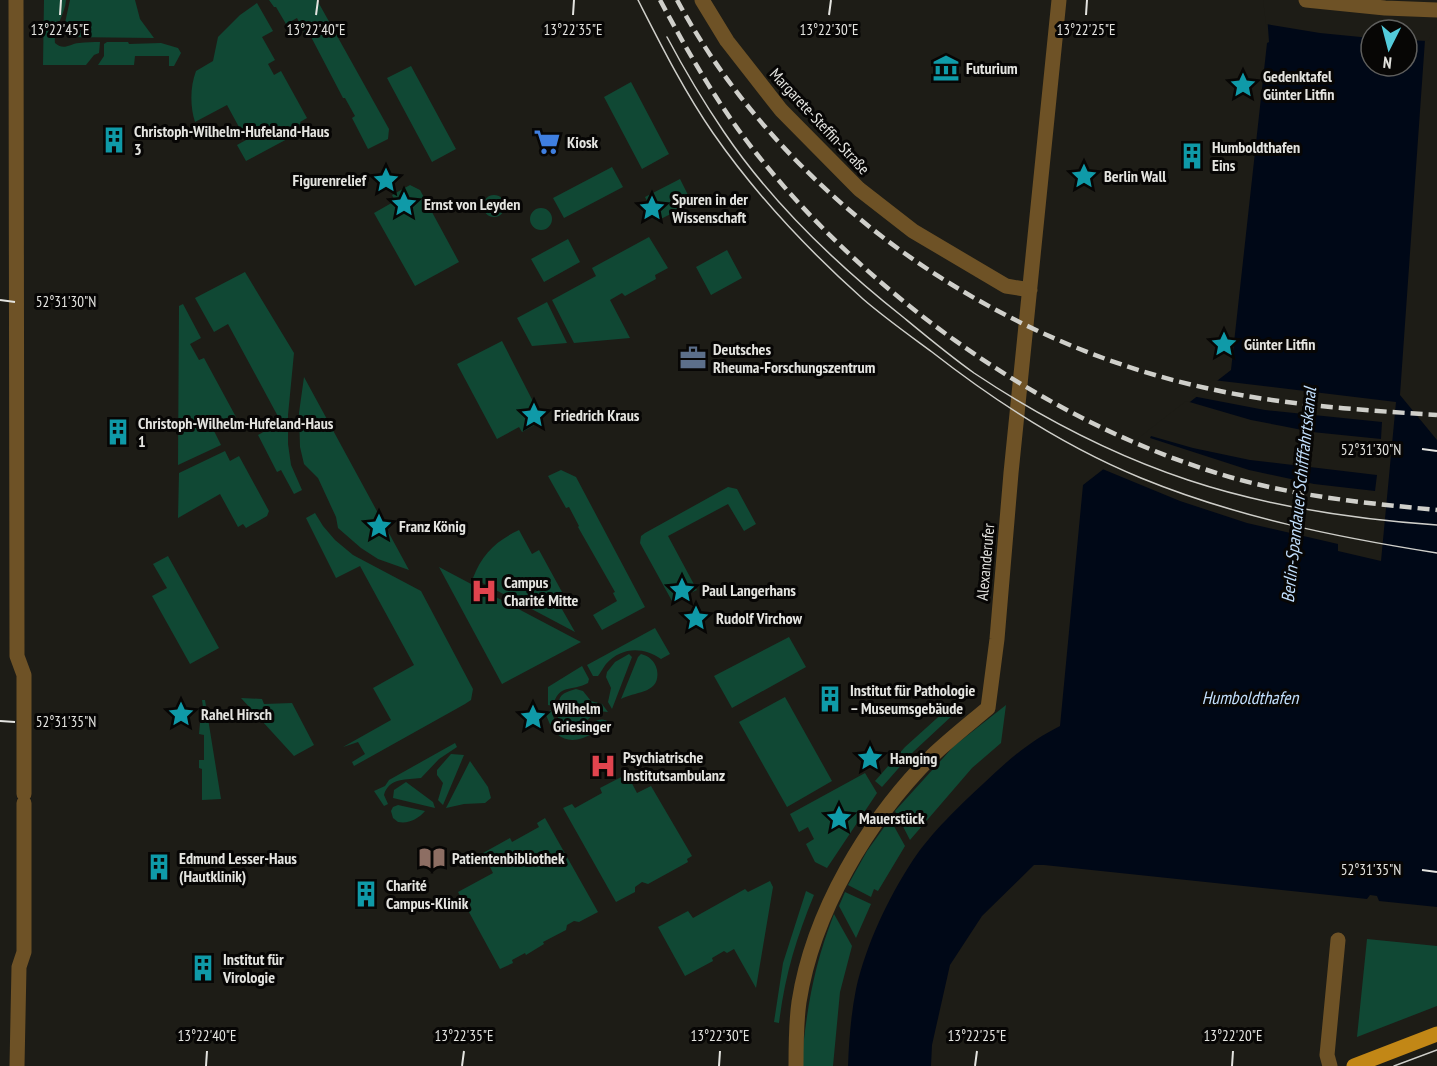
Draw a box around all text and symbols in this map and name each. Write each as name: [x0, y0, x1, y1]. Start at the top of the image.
north arrow: [1359, 18, 1419, 78]
text: 13°22'45"E: [30, 20, 90, 39]
text: 13°22'40"E: [286, 20, 346, 39]
text: 13°22'35"E: [543, 20, 603, 39]
text: 13°22'30"E: [799, 20, 859, 39]
text: 13°22'25"E: [1056, 20, 1116, 39]
museum icon: Futurium: [931, 53, 961, 83]
text: N: [1382, 53, 1393, 73]
place label: Futurium: [966, 58, 1018, 78]
street label: Margarete-Steffin-Straße: [766, 64, 874, 178]
place label: Gedenktafel Günter Litfin: [1263, 66, 1334, 104]
place icon: Gedenktafel Günter Litfin: [1228, 70, 1258, 100]
place label: Christoph-Wilhelm-Hufeland-Haus 3: [134, 121, 330, 159]
building icon: Christoph-Wilhelm-Hufeland-Haus 3: [99, 125, 129, 155]
supermarket icon: Kiosk: [532, 127, 562, 157]
place label: Kiosk: [567, 132, 599, 152]
place label: Humboldthafen Eins: [1212, 137, 1300, 175]
building icon: Humboldthafen Eins: [1177, 141, 1207, 171]
place icon: Berlin Wall: [1069, 161, 1099, 191]
place icon: Figurenrelief: [371, 165, 401, 195]
place label: Berlin Wall: [1104, 166, 1166, 186]
place label: Figurenrelief: [293, 170, 367, 190]
place icon: Ernst von Leyden: [389, 189, 419, 219]
place label: Spuren in der Wissenschaft: [671, 189, 748, 227]
place icon: Spuren in der Wissenschaft: [637, 193, 667, 223]
place label: Ernst von Leyden: [424, 194, 520, 214]
text: 52°31'30"N: [36, 292, 96, 311]
place icon: Günter Litfin: [1209, 329, 1239, 359]
place label: Günter Litfin: [1244, 334, 1315, 354]
place label: Deutsches Rheuma-Forschungszentrum: [713, 339, 875, 377]
office icon: Deutsches Rheuma-Forschungszentrum: [678, 343, 708, 373]
water label: Berlin-Spandauer Schifffahrtskanal: [1276, 384, 1321, 604]
place icon: Friedrich Kraus: [519, 400, 549, 430]
place label: Friedrich Kraus: [554, 405, 640, 425]
place label: Christoph-Wilhelm-Hufeland-Haus 1: [138, 413, 334, 451]
building icon: Christoph-Wilhelm-Hufeland-Haus 1: [103, 417, 133, 447]
text: 52°31'30"N: [1341, 440, 1401, 459]
place icon: Franz König: [364, 511, 394, 541]
place label: Franz König: [399, 516, 466, 536]
street label: Alexanderufer: [972, 522, 998, 601]
place label: Campus Charité Mitte: [504, 572, 579, 610]
place icon: Paul Langerhans: [667, 575, 697, 605]
hospital icon: Campus Charité Mitte: [469, 576, 499, 606]
place label: Paul Langerhans: [702, 580, 796, 600]
place icon: Rudolf Virchow: [681, 603, 711, 633]
place label: Rudolf Virchow: [716, 608, 803, 628]
place label: Institut für Pathologie – Museumsgebäude: [850, 680, 975, 718]
building icon: Institut für Pathologie – Museumsgebäude: [815, 684, 845, 714]
water label: Humboldthafen: [1202, 686, 1299, 709]
place label: Wilhelm Griesinger: [552, 698, 611, 736]
place icon: Rahel Hirsch: [166, 699, 196, 729]
place icon: Wilhelm Griesinger: [518, 702, 548, 732]
place label: Rahel Hirsch: [201, 704, 272, 724]
text: 52°31'35"N: [36, 712, 96, 731]
place icon: Hanging: [855, 743, 885, 773]
place label: Psychiatrische Institutsambulanz: [623, 747, 725, 785]
place label: Hanging: [890, 748, 937, 768]
hospital icon: Psychiatrische Institutsambulanz: [588, 751, 618, 781]
place icon: Mauerstück: [824, 803, 854, 833]
place label: Mauerstück: [859, 808, 925, 828]
library icon: Patientenbibliothek: [417, 843, 447, 873]
place label: Edmund Lesser-Haus (Hautklinik): [179, 848, 297, 886]
place label: Patientenbibliothek: [452, 848, 565, 868]
building icon: Edmund Lesser-Haus (Hautklinik): [144, 852, 174, 882]
text: 52°31'35"N: [1341, 860, 1401, 879]
place label: Charité Campus-Klinik: [386, 875, 469, 913]
building icon: Charité Campus-Klinik: [351, 879, 381, 909]
place label: Institut für Virologie: [222, 949, 284, 987]
building icon: Institut für Virologie: [188, 953, 218, 983]
text: 13°22'40"E: [177, 1026, 237, 1045]
text: 13°22'35"E: [434, 1026, 494, 1045]
text: 13°22'30"E: [690, 1026, 750, 1045]
text: 13°22'25"E: [947, 1026, 1007, 1045]
text: 13°22'20"E: [1203, 1026, 1263, 1045]

